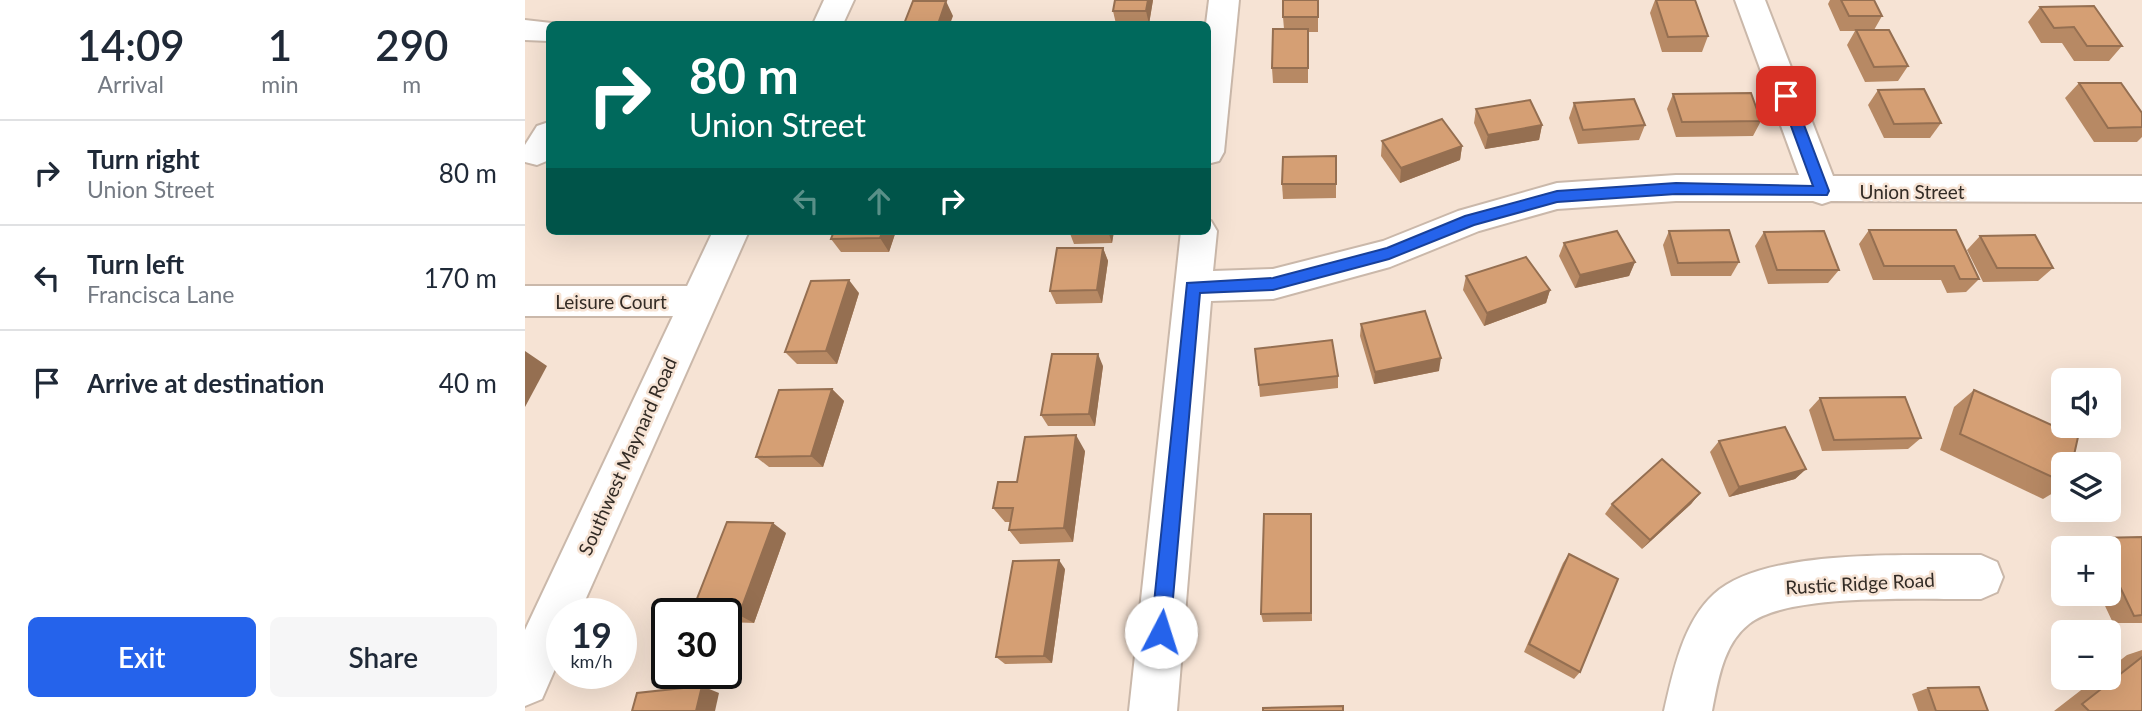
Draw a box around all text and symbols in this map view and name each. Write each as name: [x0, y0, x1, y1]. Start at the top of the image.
text: 14:09: [77, 20, 185, 70]
text: 1: [268, 20, 292, 70]
text: 290: [375, 20, 448, 70]
text: 80 m: [689, 46, 799, 104]
icon: right: [574, 49, 665, 140]
pin: [1756, 66, 1816, 126]
text: Arrival: [98, 70, 164, 98]
text: min: [261, 70, 299, 98]
text: m: [402, 70, 421, 98]
icon: arrive: [1767, 77, 1805, 115]
text: Union Street: [689, 105, 866, 144]
text: Turn right: [87, 143, 200, 175]
icon: right: [28, 154, 66, 192]
text: 80 m: [439, 157, 497, 189]
text: Union Street: [87, 175, 214, 203]
street label: Union Street: [1859, 180, 1965, 203]
icon: left: [787, 182, 825, 220]
icon: ahead: [860, 182, 898, 220]
icon: right: [933, 182, 971, 220]
text: Turn left: [87, 248, 184, 280]
icon: left: [28, 259, 66, 297]
text: 170 m: [424, 262, 497, 294]
text: Francisca Lane: [87, 280, 234, 308]
street label: Leisure Court: [555, 290, 667, 313]
street label: Southwest Maynard Road: [573, 353, 681, 559]
icon: arrive: [28, 364, 66, 402]
text: Arrive at destination: [87, 367, 324, 399]
text: 40 m: [439, 367, 497, 399]
map controls: [2051, 368, 2121, 690]
button: sound: [2051, 368, 2121, 438]
button: layers: [2051, 452, 2121, 522]
button: +: [2051, 536, 2121, 606]
street label: Rustic Ridge Road: [1785, 568, 1935, 598]
position arrow: [1124, 595, 1198, 669]
speed limit sign: 30: [651, 598, 742, 689]
text: 19: [571, 613, 612, 655]
button: Exit: [28, 617, 256, 697]
button: Share: [270, 617, 497, 697]
button: −: [2051, 620, 2121, 690]
text: km/h: [570, 650, 613, 672]

